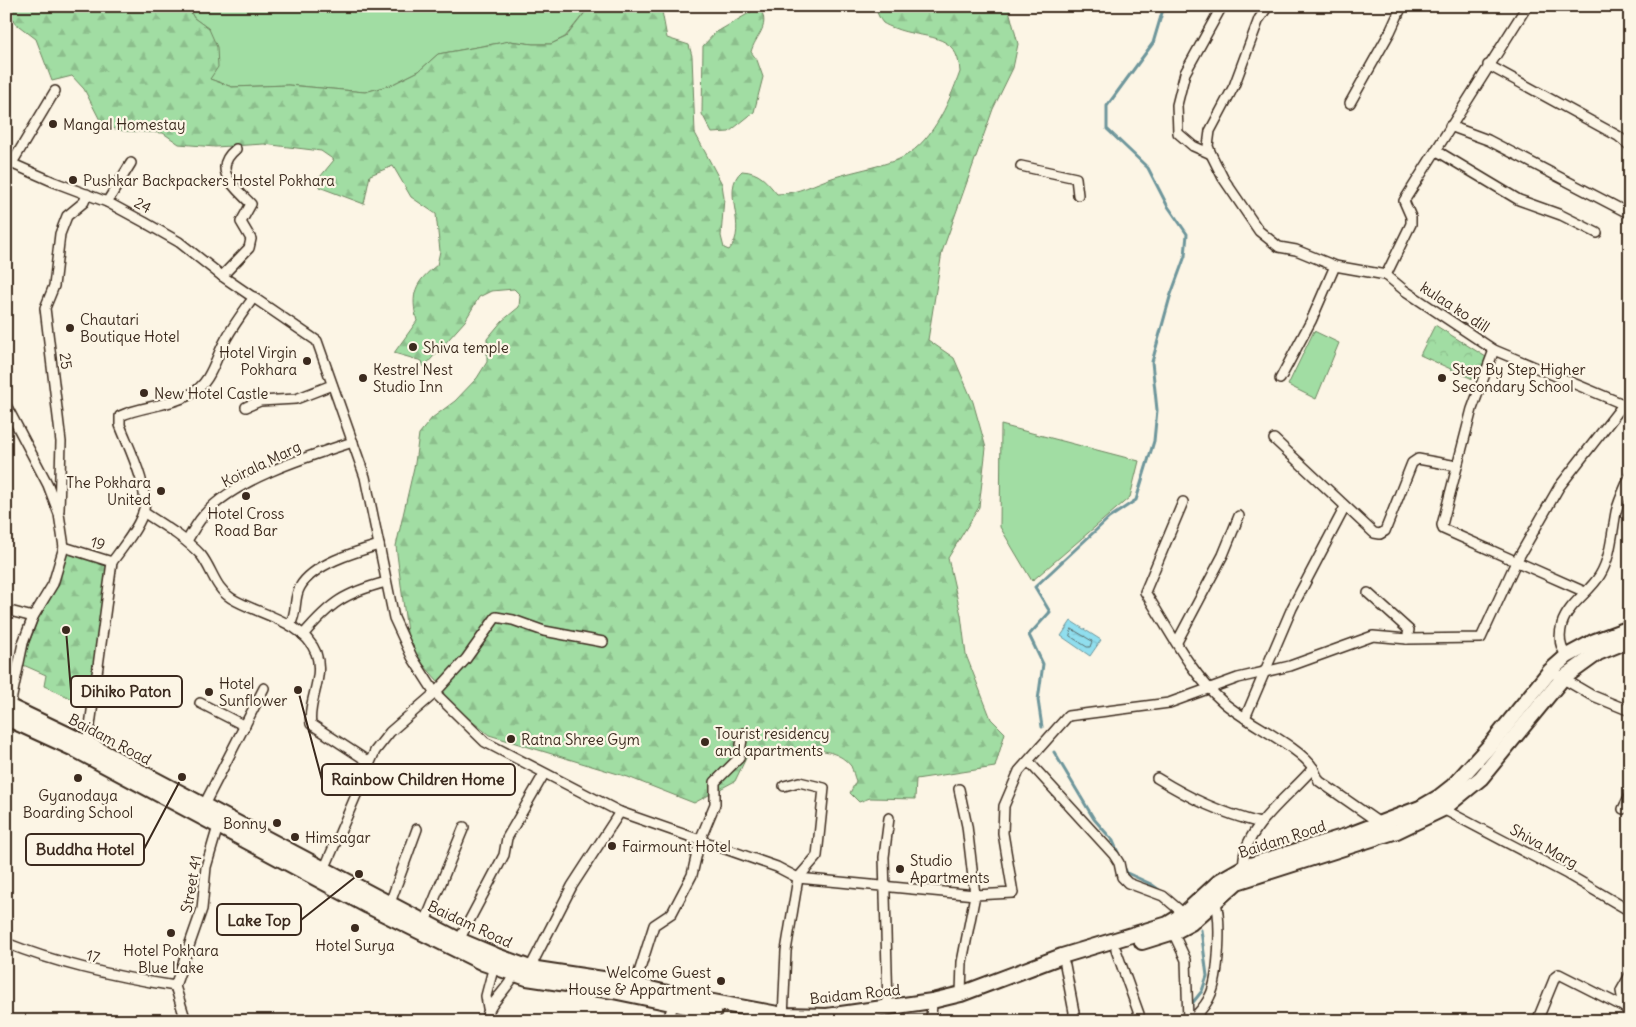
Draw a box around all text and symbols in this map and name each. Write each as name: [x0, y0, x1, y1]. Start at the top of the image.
place label: Mangal Homestay: [63, 115, 186, 134]
marker: Mangal Homestay: [47, 118, 59, 130]
place label: Pushkar Backpackers Hostel Pokhara: [83, 171, 335, 190]
marker: Pushkar Backpackers Hostel Pokhara: [67, 174, 79, 186]
street label: 24: [131, 193, 155, 217]
street label: kulaa ko dill: [1417, 278, 1493, 336]
place label: Chautari Boutique Hotel: [80, 310, 180, 346]
marker: Chautari Boutique Hotel: [64, 322, 76, 334]
place label: Shiva temple: [423, 338, 509, 357]
marker: Shiva temple: [407, 341, 419, 353]
place label: Hotel Virgin Pokhara: [219, 343, 297, 379]
street label: 25: [55, 351, 77, 371]
marker: Hotel Virgin Pokhara: [301, 355, 313, 367]
place label: Kestrel Nest Studio Inn: [373, 360, 453, 396]
place label: Step By Step Higher Secondary School: [1452, 360, 1586, 396]
marker: Kestrel Nest Studio Inn: [357, 372, 369, 384]
marker: Step By Step Higher Secondary School: [1436, 372, 1448, 384]
place label: New Hotel Castle: [154, 384, 268, 403]
marker: New Hotel Castle: [138, 387, 150, 399]
street label: Koirala Marg: [218, 437, 304, 491]
place label: The Pokhara United: [66, 473, 151, 509]
marker: The Pokhara United: [155, 485, 167, 497]
marker: Hotel Cross Road Bar: [240, 490, 252, 502]
place label: Hotel Cross Road Bar: [208, 504, 285, 540]
street label: 19: [88, 532, 108, 554]
place label: Hotel Sunflower: [219, 674, 287, 710]
callout: Dihiko Paton: [71, 676, 182, 707]
text: Dihiko Paton: [81, 681, 171, 701]
marker: Hotel Sunflower: [203, 686, 215, 698]
street label: Baidam Road: [65, 709, 155, 769]
place label: Tourist residency and apartments: [715, 724, 830, 760]
place label: Ratna Shree Gym: [521, 730, 640, 749]
marker: Ratna Shree Gym: [505, 733, 517, 745]
marker: Tourist residency and apartments: [699, 736, 711, 748]
callout: Rainbow Children Home: [322, 764, 515, 795]
text: Rainbow Children Home: [331, 769, 505, 789]
marker: Gyanodaya Boarding School: [72, 772, 84, 784]
place label: Gyanodaya Boarding School: [23, 786, 133, 822]
place label: Bonny: [223, 814, 267, 833]
street label: Baidam Road: [1236, 816, 1328, 862]
marker: Bonny: [271, 817, 283, 829]
street label: Shiva Marg: [1507, 820, 1581, 872]
place label: Himsagar: [305, 828, 371, 847]
marker: Himsagar: [289, 831, 301, 843]
callout: Buddha Hotel: [26, 834, 144, 865]
place label: Fairmount Hotel: [622, 837, 731, 856]
text: Buddha Hotel: [36, 839, 134, 859]
marker: Fairmount Hotel: [606, 840, 618, 852]
place label: Studio Apartments: [910, 851, 990, 887]
street label: Street 41: [177, 854, 205, 914]
marker: Studio Apartments: [894, 863, 906, 875]
street label: Baidam Road: [425, 896, 515, 952]
callout: Lake Top: [217, 904, 301, 935]
text: Lake Top: [227, 910, 291, 931]
marker: Hotel Surya: [349, 922, 361, 934]
marker: Hotel Pokhara Blue Lake: [165, 927, 177, 939]
place label: Hotel Surya: [315, 936, 395, 955]
place label: Hotel Pokhara Blue Lake: [123, 941, 219, 977]
street label: 17: [84, 945, 102, 967]
place label: Welcome Guest House & Appartment: [568, 963, 711, 999]
marker: Welcome Guest House & Appartment: [715, 975, 727, 987]
street label: Baidam Road: [809, 980, 901, 1008]

